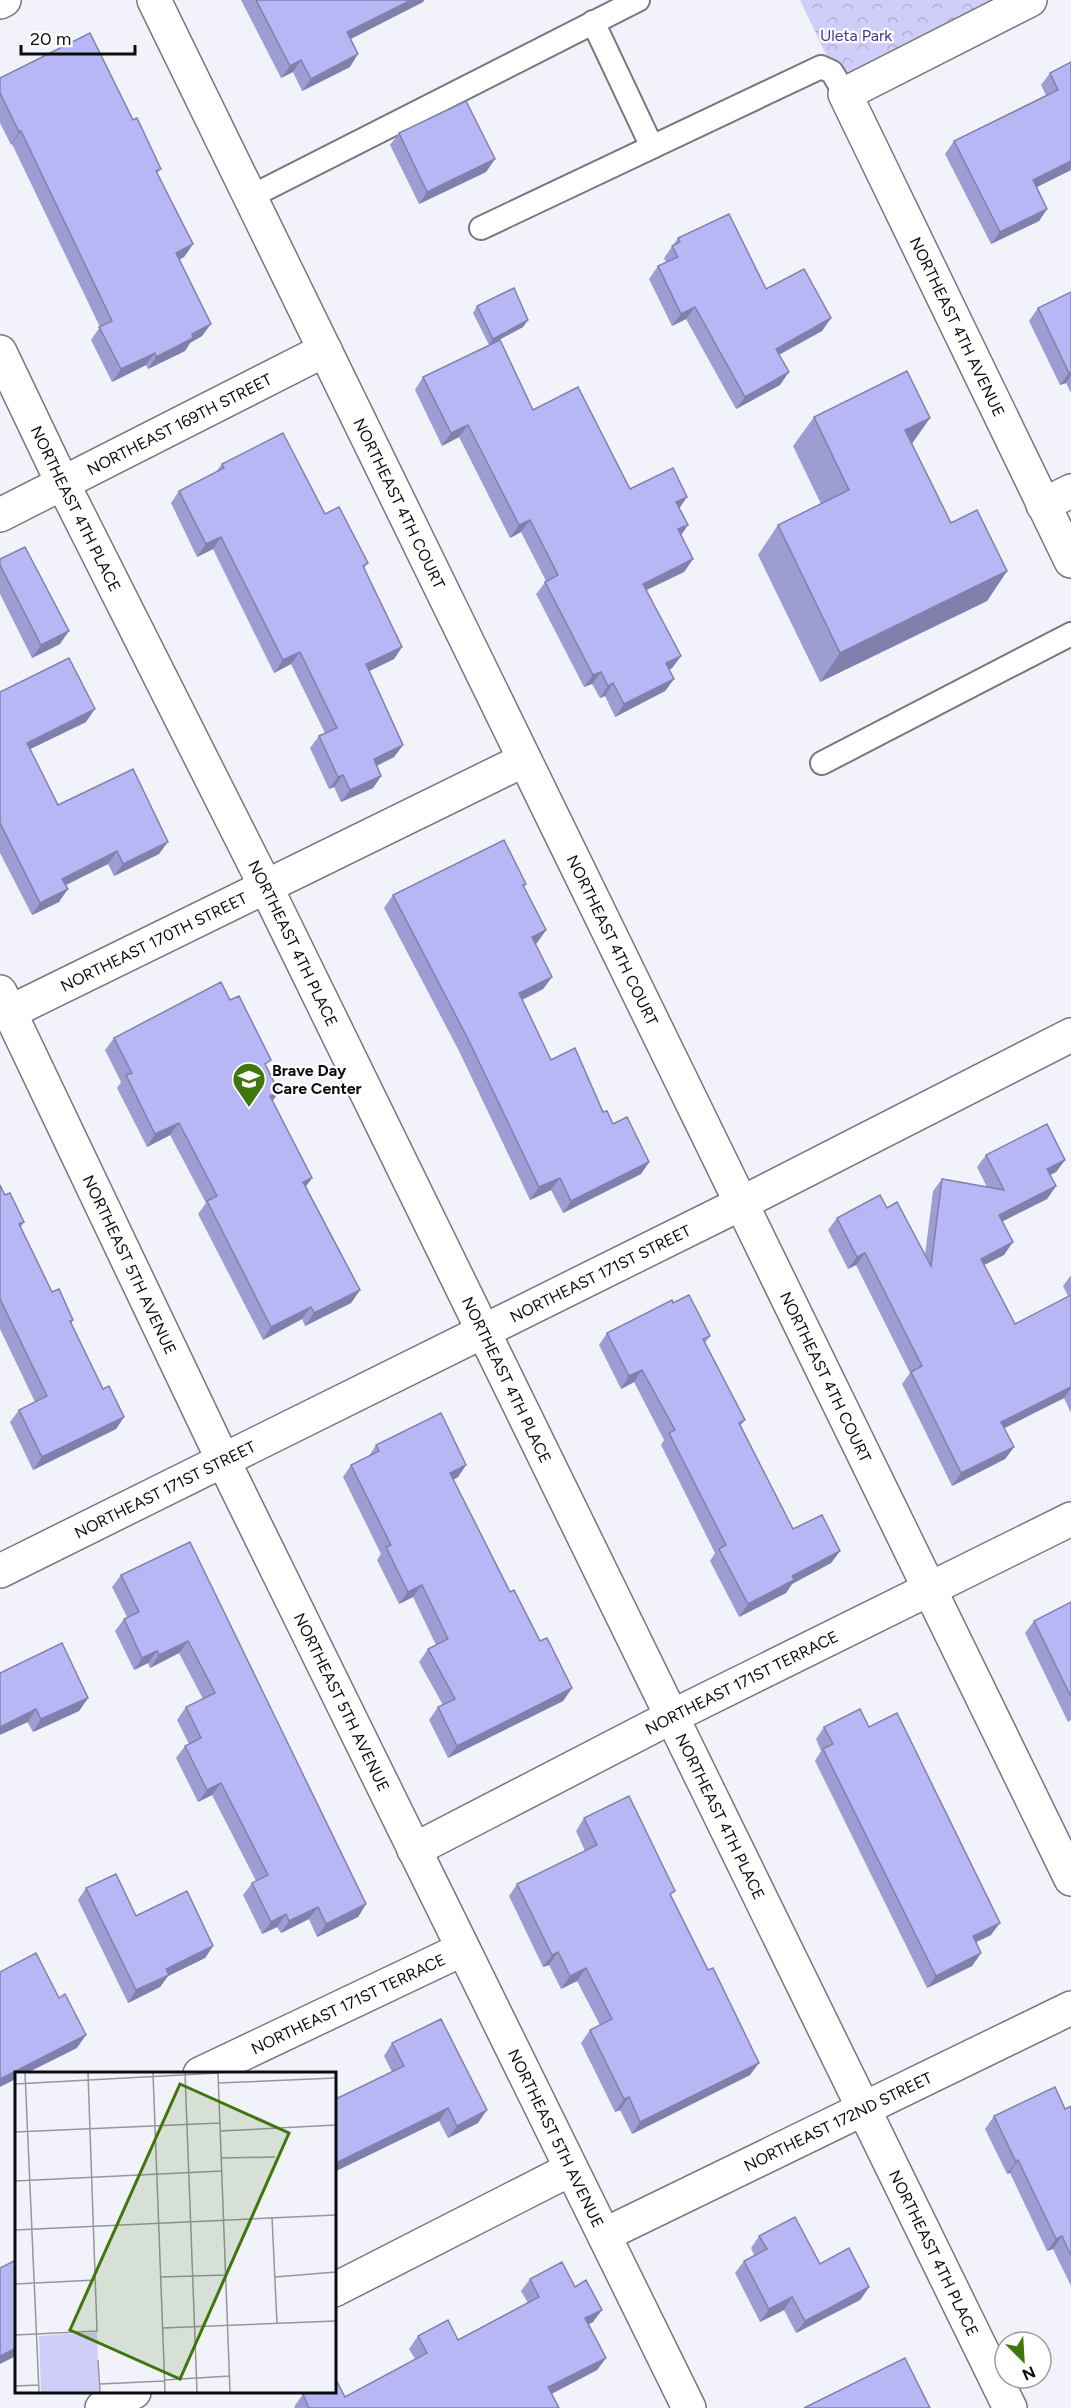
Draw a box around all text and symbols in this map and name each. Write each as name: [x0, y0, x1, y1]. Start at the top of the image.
scale bar: [21, 18, 135, 56]
park label: Uleta Park: [820, 26, 892, 45]
text: 20 m: [30, 28, 71, 50]
street label: NORTHEAST 4TH AVENUE: [906, 234, 1009, 420]
street label: NORTHEAST 169TH STREET: [84, 369, 275, 479]
street label: NORTHEAST 4TH COURT: [350, 415, 449, 592]
street label: NORTHEAST 4TH PLACE: [27, 423, 125, 595]
street label: NORTHEAST 4TH COURT: [563, 852, 662, 1029]
street label: NORTHEAST 4TH PLACE: [245, 857, 342, 1029]
street label: NORTHEAST 170TH STREET: [57, 888, 250, 995]
school or university icon: Brave Day Care Center: [231, 1061, 267, 1108]
place label: Brave Day Care Center: [272, 1061, 362, 1098]
street label: NORTHEAST 5TH AVENUE: [79, 1172, 181, 1357]
street label: NORTHEAST 171ST STREET: [507, 1220, 694, 1326]
street label: NORTHEAST 4TH COURT: [776, 1288, 876, 1465]
street label: NORTHEAST 4TH PLACE: [458, 1294, 556, 1466]
street label: NORTHEAST 171ST STREET: [71, 1436, 259, 1542]
street label: NORTHEAST 5TH AVENUE: [290, 1610, 394, 1794]
street label: NORTHEAST 171ST TERRACE: [642, 1626, 841, 1738]
street label: NORTHEAST 4TH PLACE: [672, 1730, 769, 1902]
street label: NORTHEAST 171ST TERRACE: [248, 1949, 448, 2058]
street label: NORTHEAST 5TH AVENUE: [504, 2046, 608, 2230]
street label: NORTHEAST 172ND STREET: [741, 2068, 935, 2175]
inset map: [15, 2072, 336, 2393]
street label: NORTHEAST 4TH PLACE: [885, 2167, 983, 2339]
north arrow: [993, 2330, 1053, 2390]
text: N: [1019, 2362, 1038, 2384]

